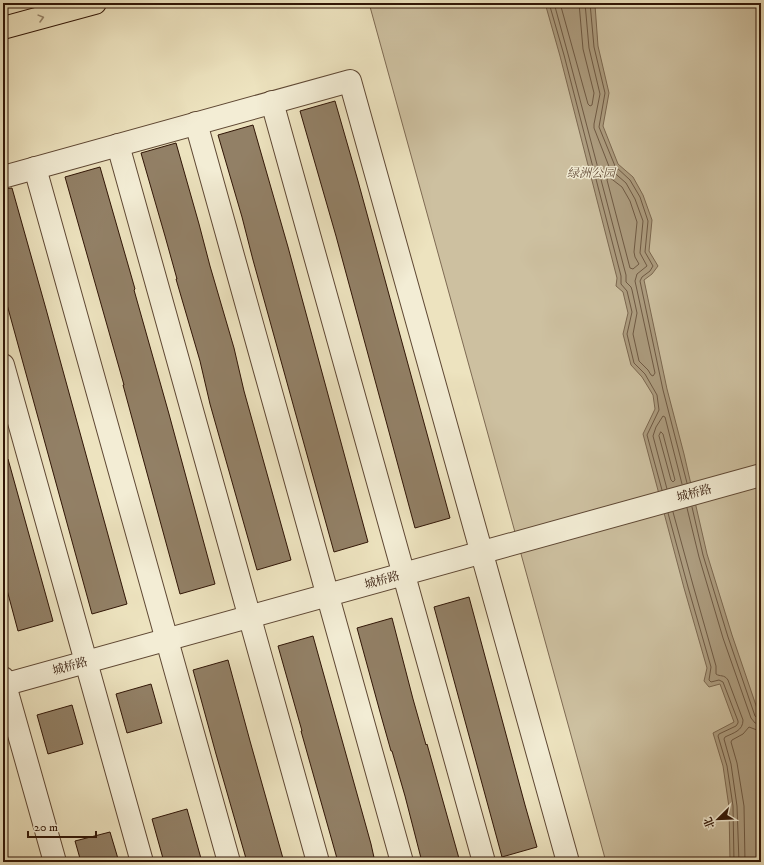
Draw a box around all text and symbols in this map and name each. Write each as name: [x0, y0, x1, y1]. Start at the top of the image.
one-way arrow: [37, 14, 44, 23]
park label: 绿洲公园: [567, 166, 617, 181]
street label: 城桥路: [675, 482, 713, 505]
street label: 城桥路: [363, 568, 402, 593]
street label: 城桥路: [51, 654, 90, 679]
north arrow: [698, 799, 738, 839]
scale bar: [28, 813, 96, 839]
text: 北: [701, 815, 718, 830]
text: 20 m: [34, 820, 58, 835]

